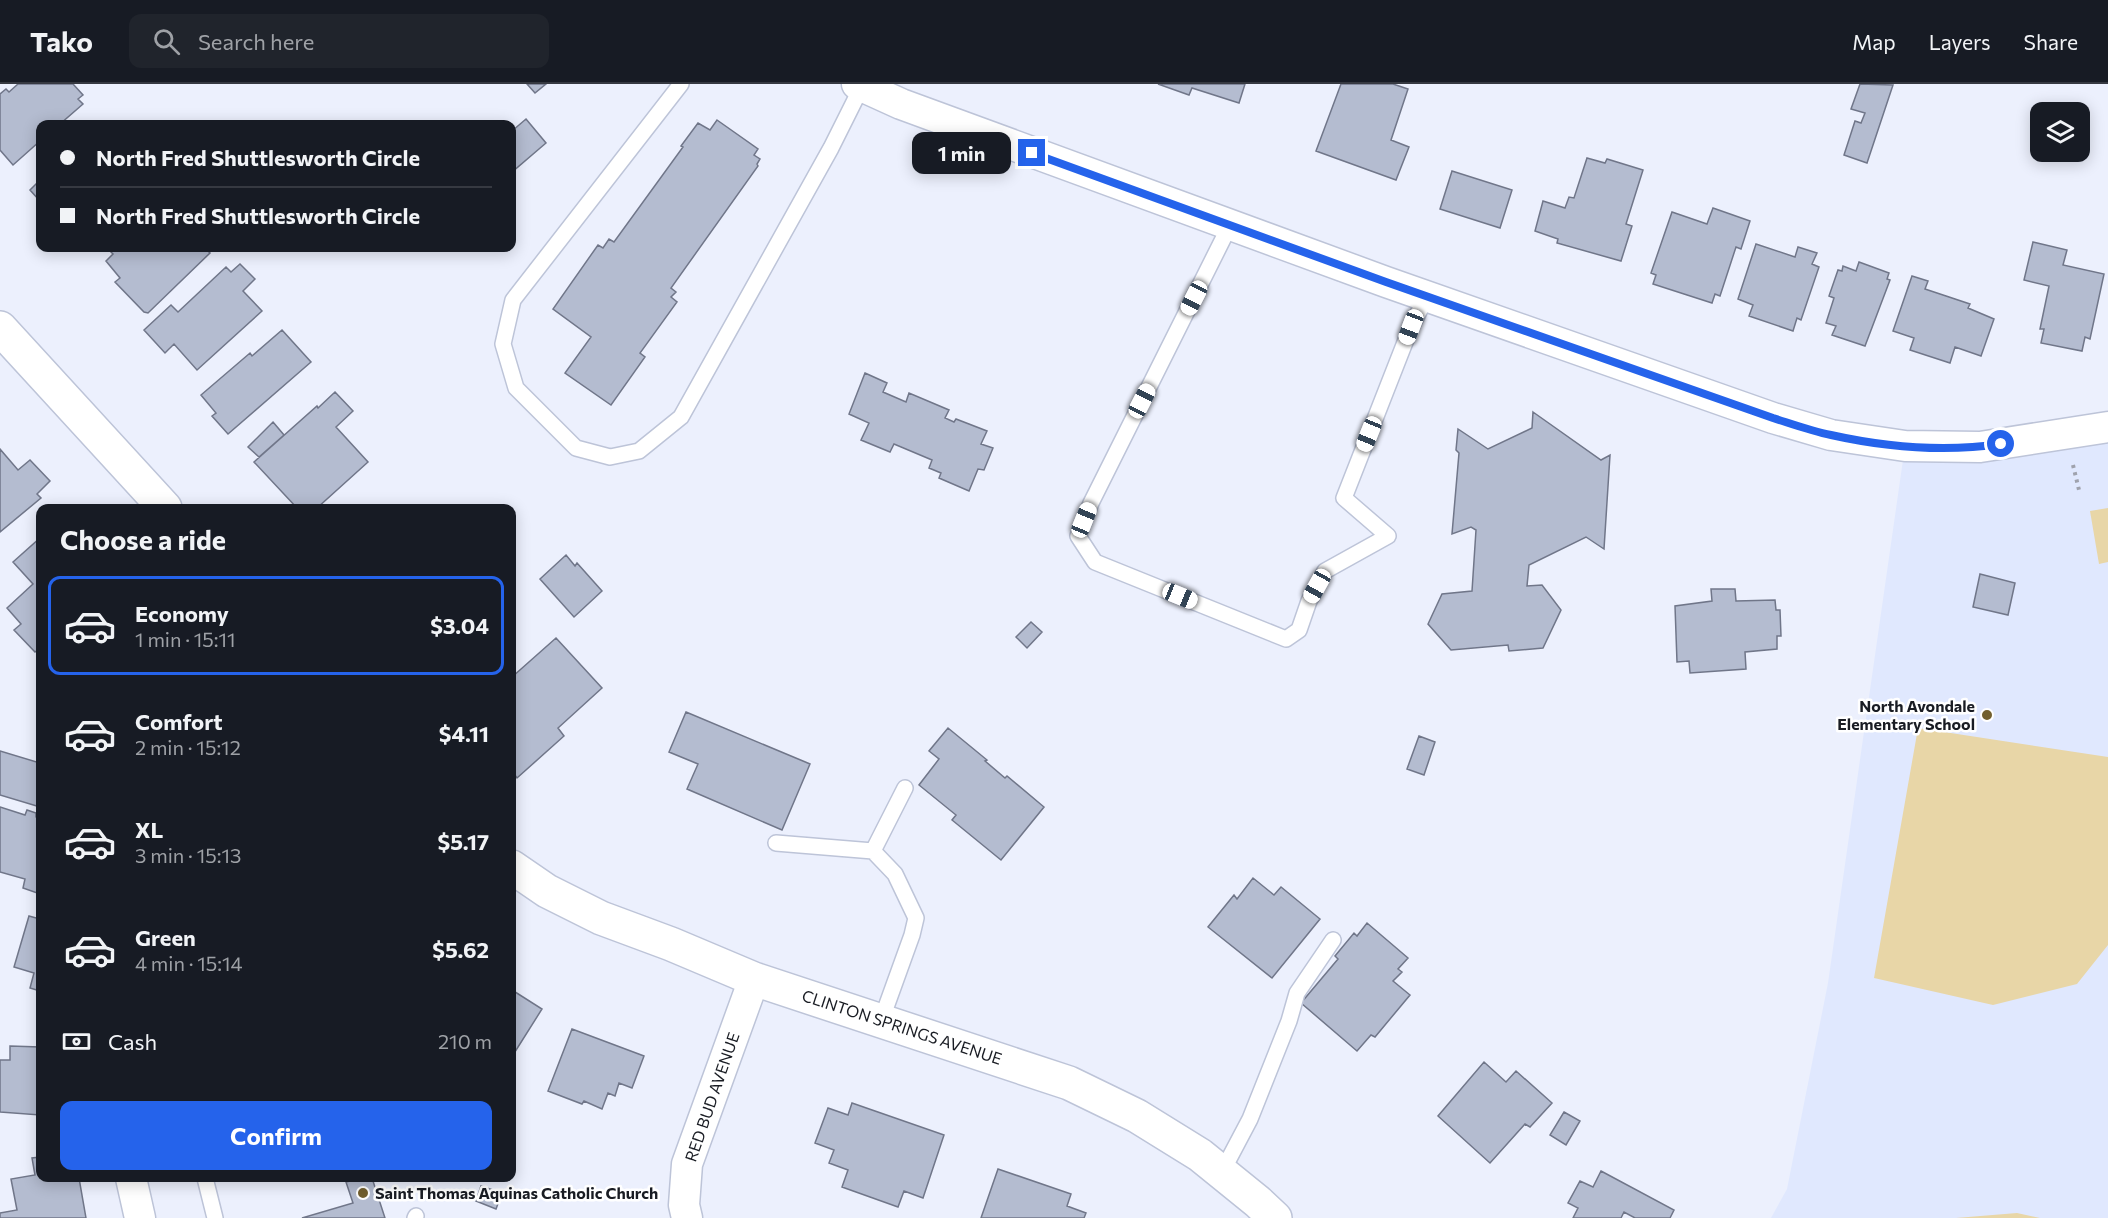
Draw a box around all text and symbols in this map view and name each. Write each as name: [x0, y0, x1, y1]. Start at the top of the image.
search box: [129, 14, 549, 68]
text: Tako: [30, 24, 93, 58]
icon: search: [150, 25, 183, 58]
text: Search here: [198, 28, 314, 55]
text: Map: [1852, 29, 1896, 54]
text: Layers: [1929, 29, 1991, 54]
text: Share: [2024, 29, 2078, 54]
map controls: [2030, 102, 2090, 162]
button: layers: [2030, 102, 2090, 162]
callout: 1 min: [912, 132, 1011, 174]
route end: [1018, 139, 1045, 166]
text: 1 min: [938, 141, 985, 165]
text: North Fred Shuttlesworth Circle: [96, 144, 420, 171]
text: North Fred Shuttlesworth Circle: [96, 202, 420, 229]
car: [1178, 278, 1210, 318]
car: [1396, 307, 1426, 347]
car: [1126, 381, 1158, 421]
car: [1354, 414, 1384, 454]
route start: [1987, 430, 2014, 457]
car: [1069, 500, 1099, 540]
text: Choose a ride: [60, 523, 226, 556]
car: [1300, 566, 1334, 606]
car: [1160, 581, 1200, 611]
icon: car: [63, 599, 117, 653]
text: Economy: [135, 600, 229, 627]
text: $3.04: [430, 612, 489, 639]
text: 1 min · 15:11: [135, 627, 236, 651]
place label: North Avondale Elementary School: [1837, 696, 1975, 733]
icon: car: [63, 707, 117, 761]
text: Comfort: [135, 708, 223, 735]
marker: North Avondale Elementary School: [1980, 708, 1994, 722]
text: $4.11: [439, 720, 489, 747]
text: 2 min · 15:12: [135, 735, 241, 759]
icon: car: [63, 815, 117, 869]
text: XL: [135, 816, 163, 843]
text: $5.17: [438, 828, 489, 855]
text: 3 min · 15:13: [135, 843, 241, 867]
icon: car: [63, 923, 117, 977]
text: Green: [135, 924, 196, 951]
text: $5.62: [432, 936, 489, 963]
text: 4 min · 15:14: [135, 951, 243, 975]
street label: CLINTON SPRINGS AVENUE: [800, 985, 1005, 1068]
icon: cash: [60, 1025, 93, 1058]
text: Cash: [108, 1028, 157, 1055]
text: 210 m: [438, 1029, 492, 1053]
street label: RED BUD AVENUE: [680, 1030, 743, 1164]
button: Confirm: [60, 1101, 492, 1170]
place label: Saint Thomas Aquinas Catholic Church: [375, 1183, 658, 1202]
marker: Saint Thomas Aquinas Catholic Church: [356, 1186, 370, 1200]

